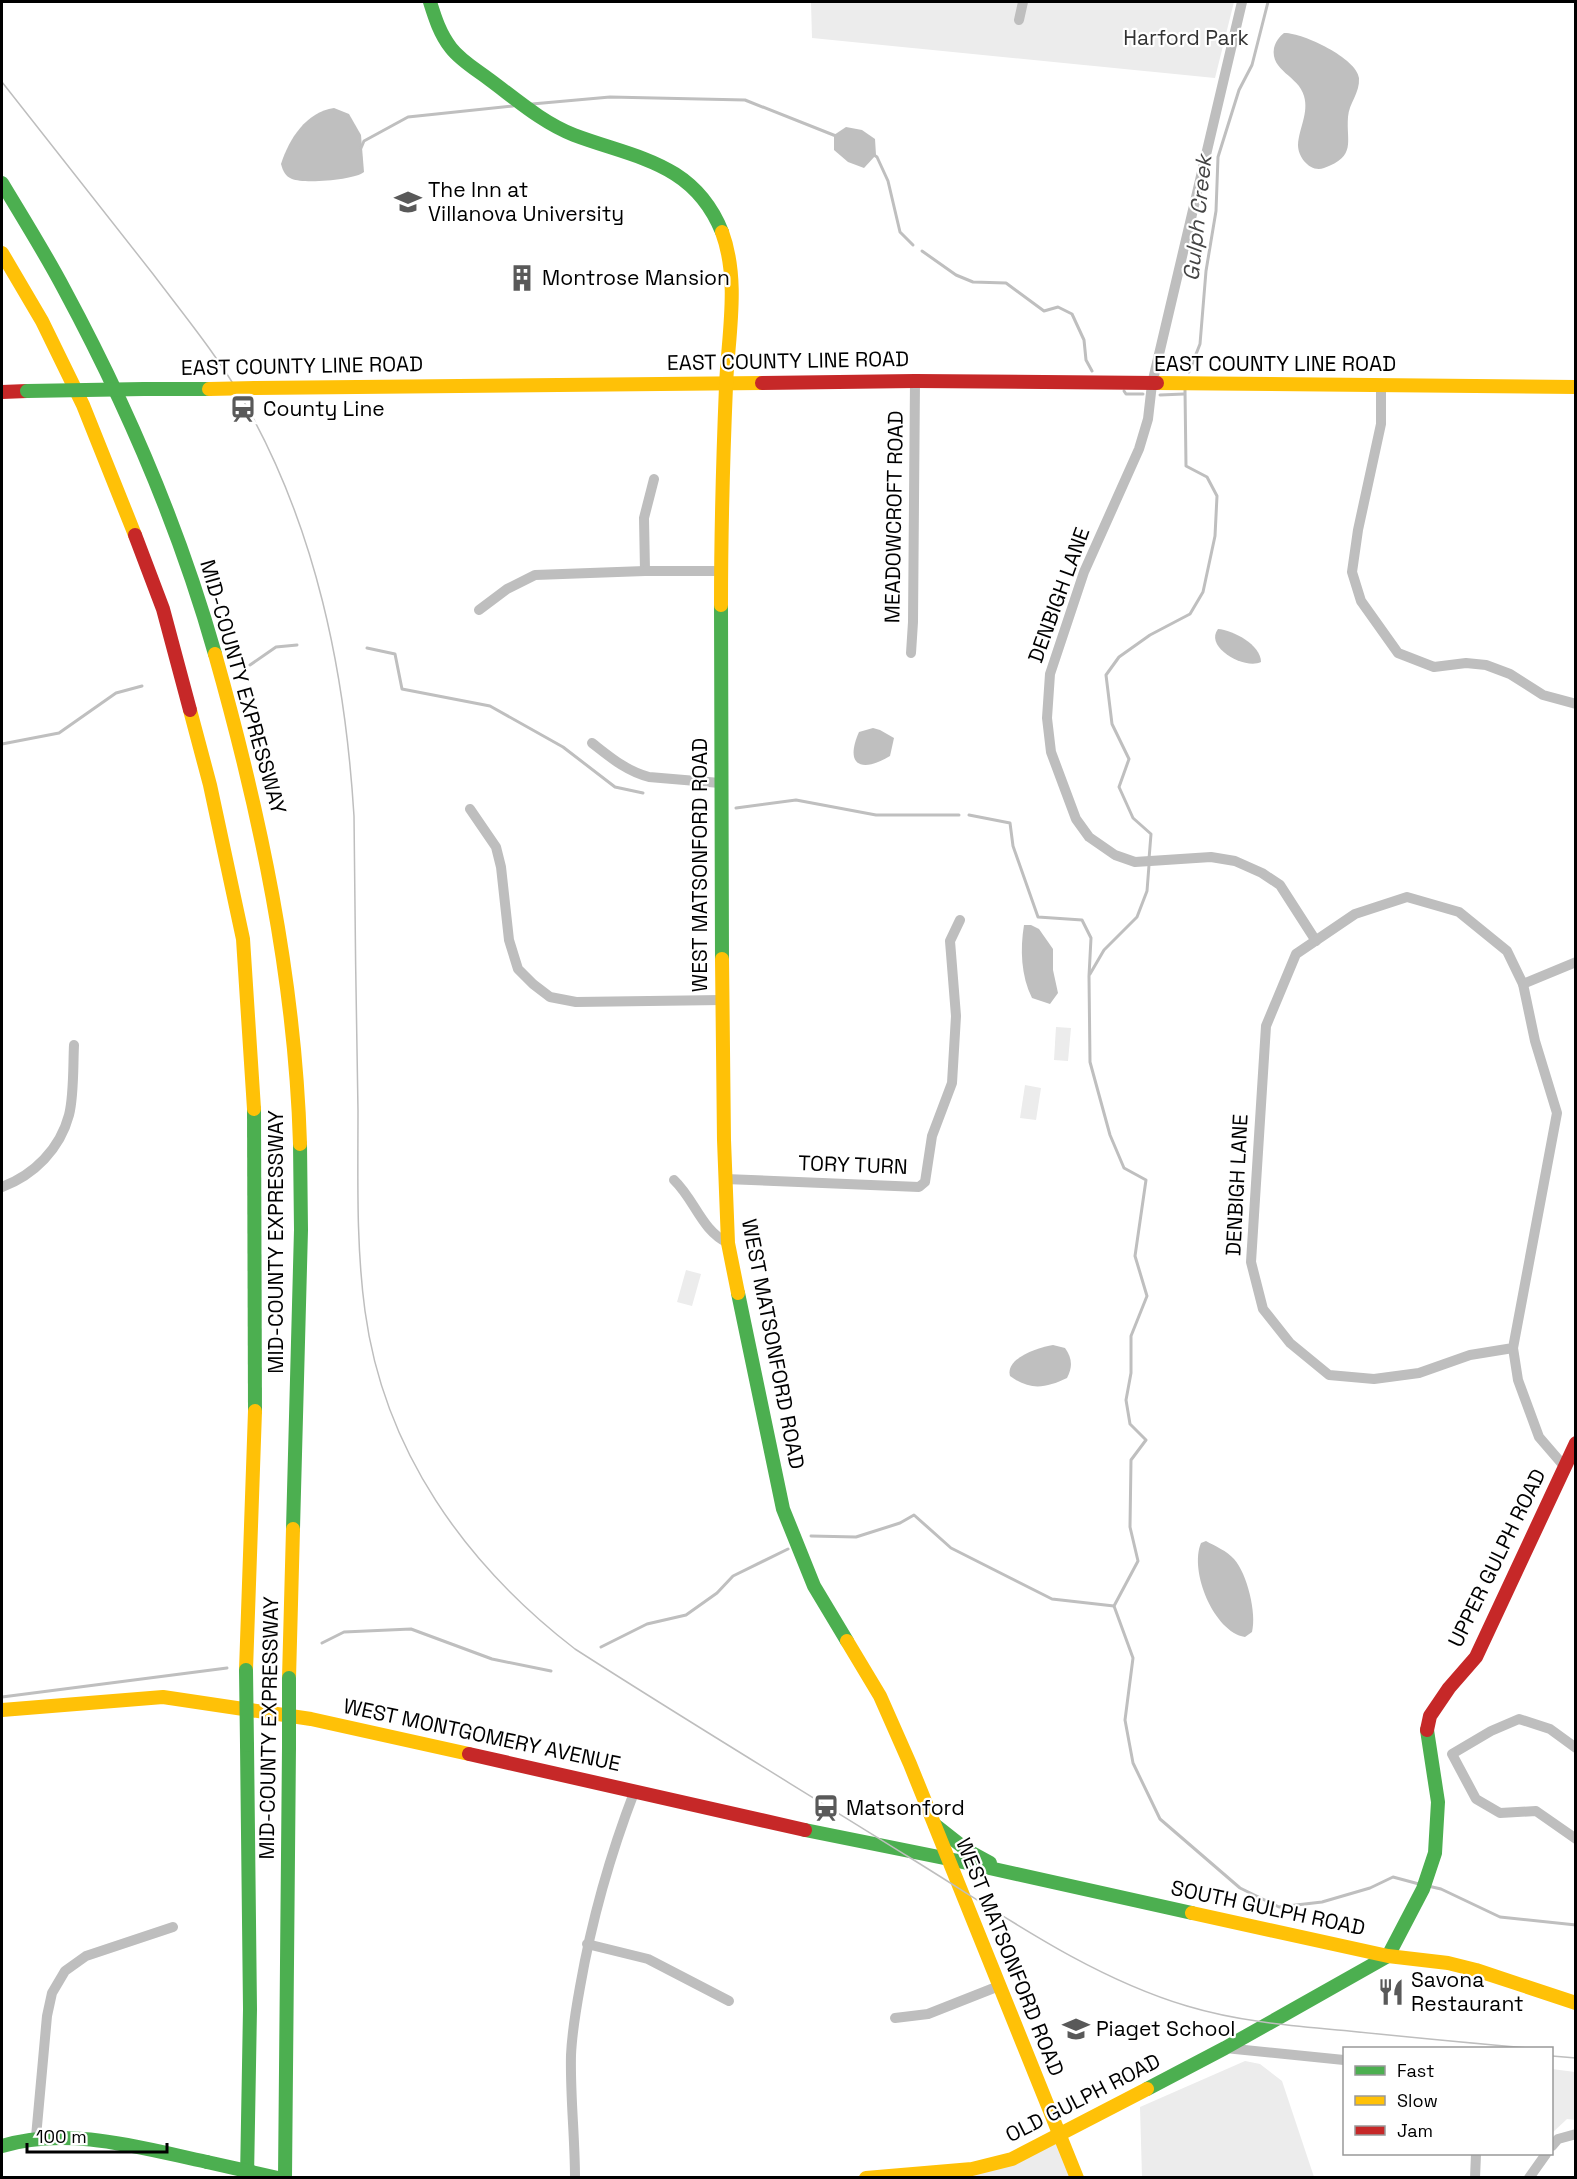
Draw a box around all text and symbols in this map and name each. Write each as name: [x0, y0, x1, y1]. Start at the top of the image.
park label: Harford Park: [1123, 24, 1249, 51]
water label: Gulph Creek: [1176, 151, 1218, 282]
place label: The Inn at Villanova University: [428, 176, 624, 227]
school or university icon: The Inn at Villanova University: [393, 187, 423, 217]
building icon: Montrose Mansion: [507, 263, 537, 293]
place label: Montrose Mansion: [542, 264, 730, 291]
street label: EAST COUNTY LINE ROAD: [667, 345, 909, 376]
street label: EAST COUNTY LINE ROAD: [181, 350, 423, 381]
street label: EAST COUNTY LINE ROAD: [1154, 350, 1396, 377]
station icon: County Line: [228, 394, 258, 424]
place label: County Line: [263, 395, 385, 422]
street label: MEADOWCROFT ROAD: [878, 410, 909, 624]
street label: DENBIGH LANE: [1022, 523, 1096, 666]
street label: MID-COUNTY EXPRESSWAY: [194, 557, 293, 817]
street label: WEST MATSONFORD ROAD: [686, 738, 713, 992]
street label: MID-COUNTY EXPRESSWAY: [262, 1110, 289, 1374]
street label: DENBIGH LANE: [1219, 1113, 1254, 1257]
street label: TORY TURN: [798, 1149, 908, 1180]
street label: WEST MATSONFORD ROAD: [736, 1216, 811, 1471]
street label: UPPER GULPH ROAD: [1442, 1464, 1551, 1651]
street label: MID-COUNTY EXPRESSWAY: [253, 1596, 284, 1860]
street label: WEST MONTGOMERY AVENUE: [341, 1692, 623, 1777]
station icon: Matsonford: [811, 1793, 841, 1823]
place label: Matsonford: [846, 1794, 965, 1821]
street label: WEST MATSONFORD ROAD: [950, 1834, 1071, 2080]
street label: SOUTH GULPH ROAD: [1169, 1874, 1368, 1941]
place label: Savona Restaurant: [1411, 1966, 1524, 2017]
restaurant icon: Savona Restaurant: [1376, 1977, 1406, 2007]
school or university icon: Piaget School: [1061, 2014, 1091, 2044]
place label: Piaget School: [1096, 2015, 1236, 2042]
street label: OLD GULPH ROAD: [1001, 2047, 1165, 2148]
legend: [1343, 2047, 1553, 2155]
text: Fast: [1397, 2059, 1434, 2082]
text: Slow: [1397, 2089, 1438, 2112]
scale bar: [27, 2116, 166, 2154]
text: Jam: [1397, 2119, 1433, 2142]
text: 100 m: [36, 2125, 87, 2148]

